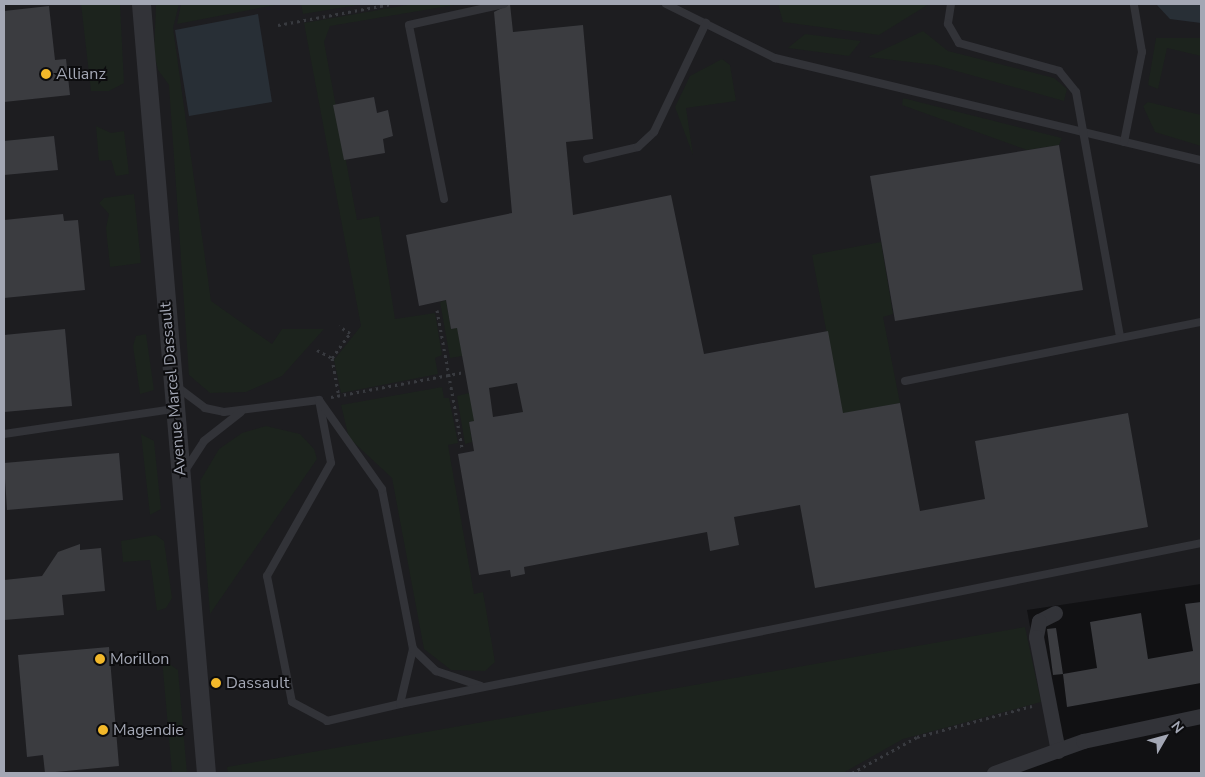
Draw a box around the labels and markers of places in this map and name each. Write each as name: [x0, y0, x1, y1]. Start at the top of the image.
place label: Allianz: [56, 64, 106, 84]
marker: Allianz: [40, 68, 52, 80]
place label: Morillon: [110, 649, 169, 669]
marker: Morillon: [94, 653, 106, 665]
place label: Dassault: [226, 673, 289, 693]
marker: Dassault: [210, 677, 222, 689]
place label: Magendie: [113, 720, 184, 740]
marker: Magendie: [97, 724, 109, 736]

